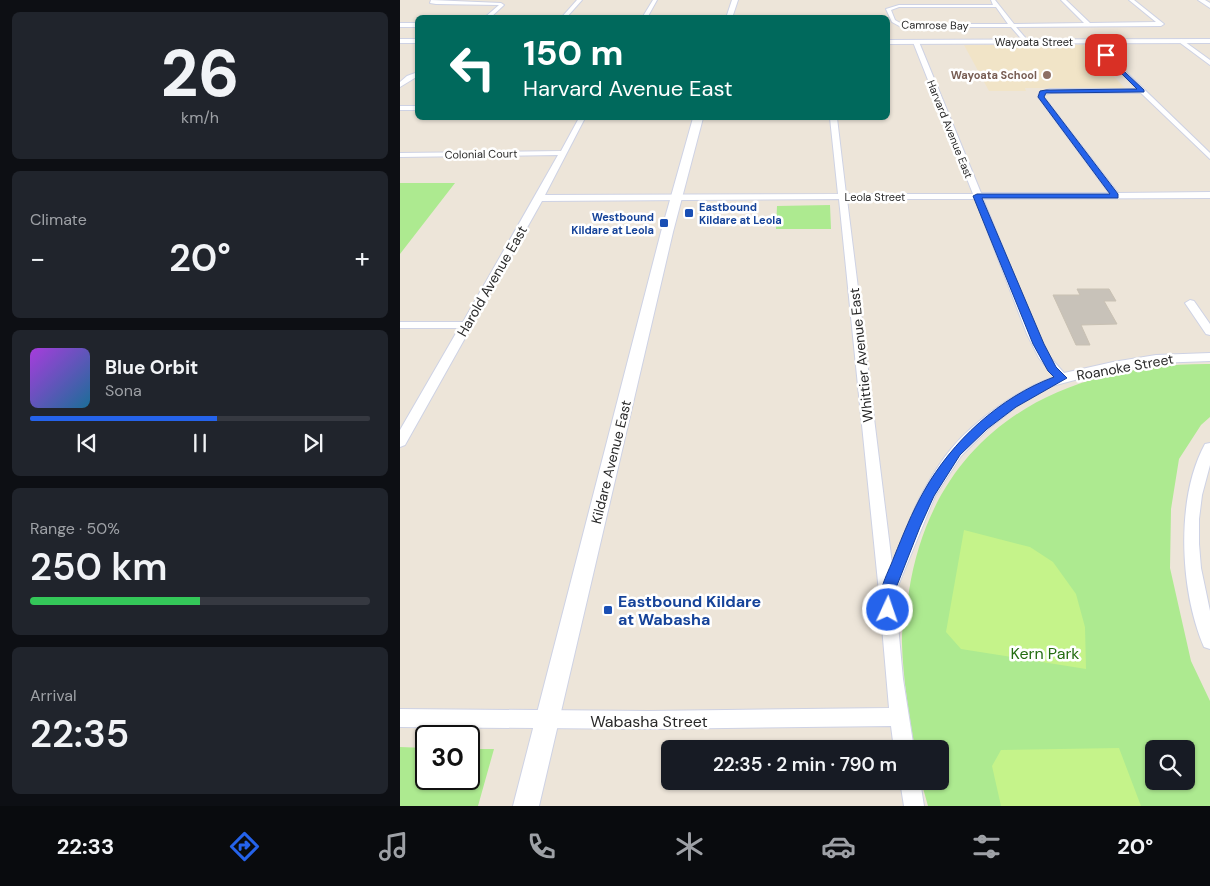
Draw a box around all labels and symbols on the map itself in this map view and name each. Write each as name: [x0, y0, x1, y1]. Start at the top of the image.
street label: Camrose Bay: [901, 17, 969, 33]
pin: [1085, 34, 1127, 76]
street label: Wayoata Street: [995, 35, 1073, 49]
place label: Wayoata School: [951, 68, 1037, 82]
marker: Wayoata School: [1041, 69, 1053, 81]
street label: Harvard Avenue East: [924, 78, 976, 180]
street label: Colonial Court: [444, 146, 518, 162]
street label: Leola Street: [845, 190, 905, 204]
place label: Eastbound Kildare at Leola: [699, 200, 782, 227]
marker: Eastbound Kildare at Leola: [683, 207, 695, 219]
place label: Westbound Kildare at Leola: [571, 210, 654, 237]
marker: Westbound Kildare at Leola: [658, 217, 670, 229]
street label: Harold Avenue East: [453, 222, 531, 340]
street label: Whittier Avenue East: [845, 287, 877, 423]
street label: Roanoke Street: [1075, 350, 1175, 384]
street label: Kildare Avenue East: [587, 398, 635, 526]
position arrow: [861, 583, 913, 635]
place label: Eastbound Kildare at Wabasha: [618, 591, 761, 630]
marker: Eastbound Kildare at Wabasha: [602, 604, 614, 616]
park label: Kern Park: [1011, 643, 1079, 664]
street label: Wabasha Street: [590, 711, 708, 732]
speed limit sign: 30: [415, 725, 480, 790]

